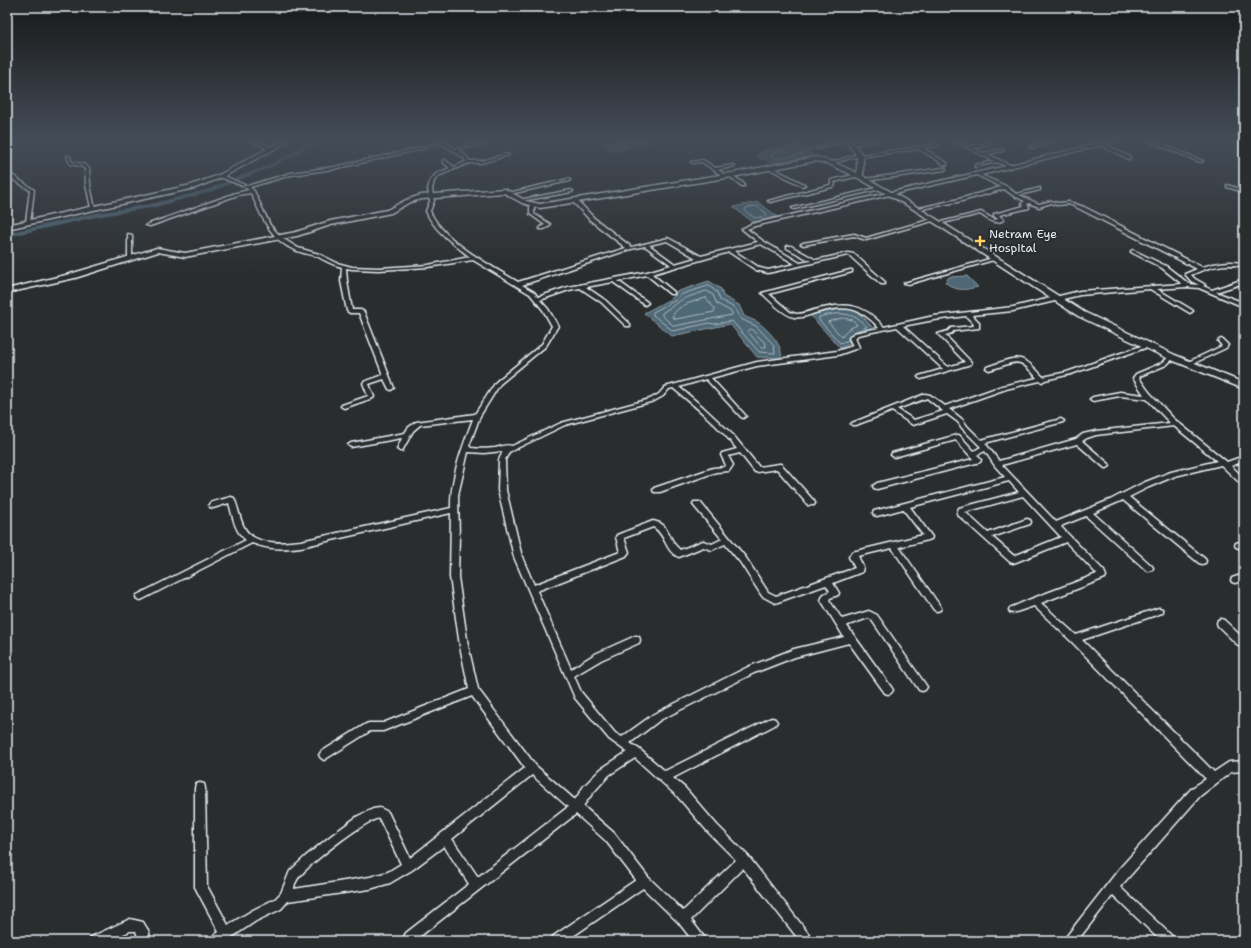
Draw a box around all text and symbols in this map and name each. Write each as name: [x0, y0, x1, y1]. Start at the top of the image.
place label: Netram Eye Hospital: [989, 226, 1057, 256]
marker: Netram Eye Hospital: [974, 235, 986, 247]

